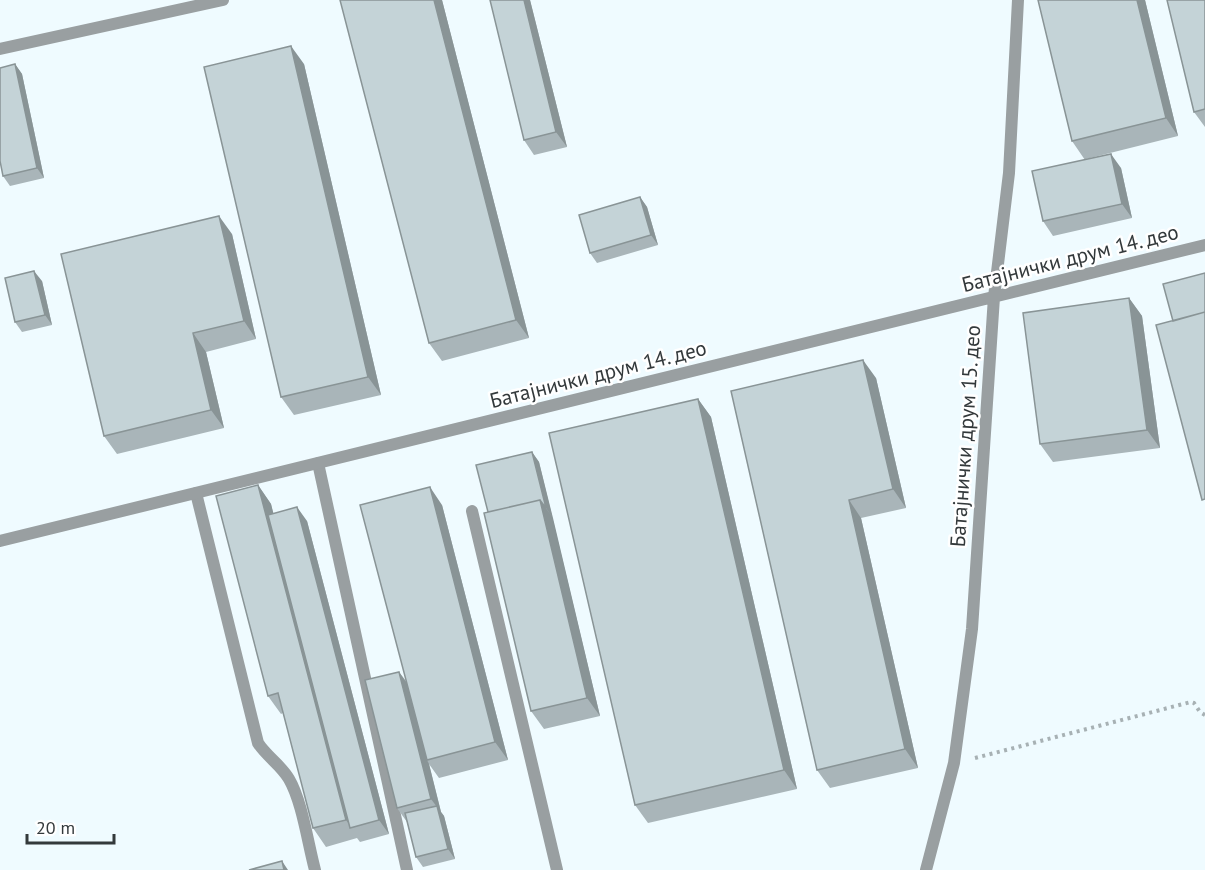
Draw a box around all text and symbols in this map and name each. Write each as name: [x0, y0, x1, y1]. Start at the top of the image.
street label: Батајнички друм 14. део: [959, 218, 1181, 298]
street label: Батајнички друм 15. део: [944, 324, 986, 548]
street label: Батајнички друм 14. део: [487, 334, 709, 414]
scale bar: [27, 807, 114, 845]
text: 20 m: [36, 816, 75, 839]

